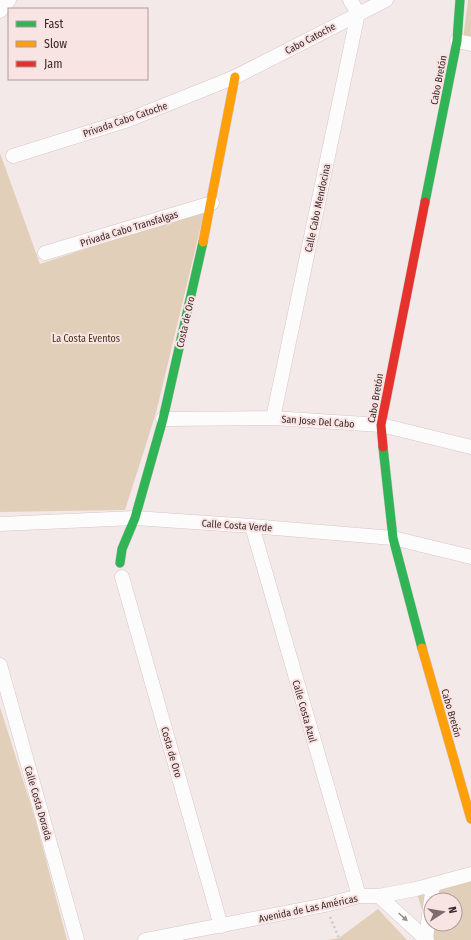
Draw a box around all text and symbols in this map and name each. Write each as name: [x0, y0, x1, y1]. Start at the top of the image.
legend: [8, 8, 148, 80]
text: Fast: [44, 17, 63, 31]
street label: Cabo Catoche: [283, 21, 338, 57]
text: Slow: [44, 37, 67, 51]
street label: Cabo Bretón: [428, 54, 450, 106]
text: Jam: [44, 57, 62, 71]
street label: Privada Cabo Catoche: [82, 100, 169, 140]
street label: Calle Cabo Mendocina: [303, 163, 333, 253]
street label: Privada Cabo Transfalgas: [79, 208, 180, 250]
street label: Costa de Oro: [174, 295, 198, 349]
park label: La Costa Eventos: [52, 333, 120, 345]
street label: Cabo Bretón: [366, 372, 386, 424]
street label: San Jose Del Cabo: [281, 413, 355, 431]
street label: Calle Costa Verde: [201, 518, 273, 534]
street label: Calle Costa Azul: [289, 679, 319, 744]
street label: Cabo Bretón: [438, 688, 464, 739]
street label: Costa de Oro: [158, 726, 184, 779]
street label: Calle Costa Dorada: [22, 765, 54, 842]
north arrow: [423, 892, 463, 932]
street label: Avenida de Las Américas: [258, 893, 359, 925]
text: N: [445, 905, 459, 915]
one-way arrow: [397, 912, 408, 921]

